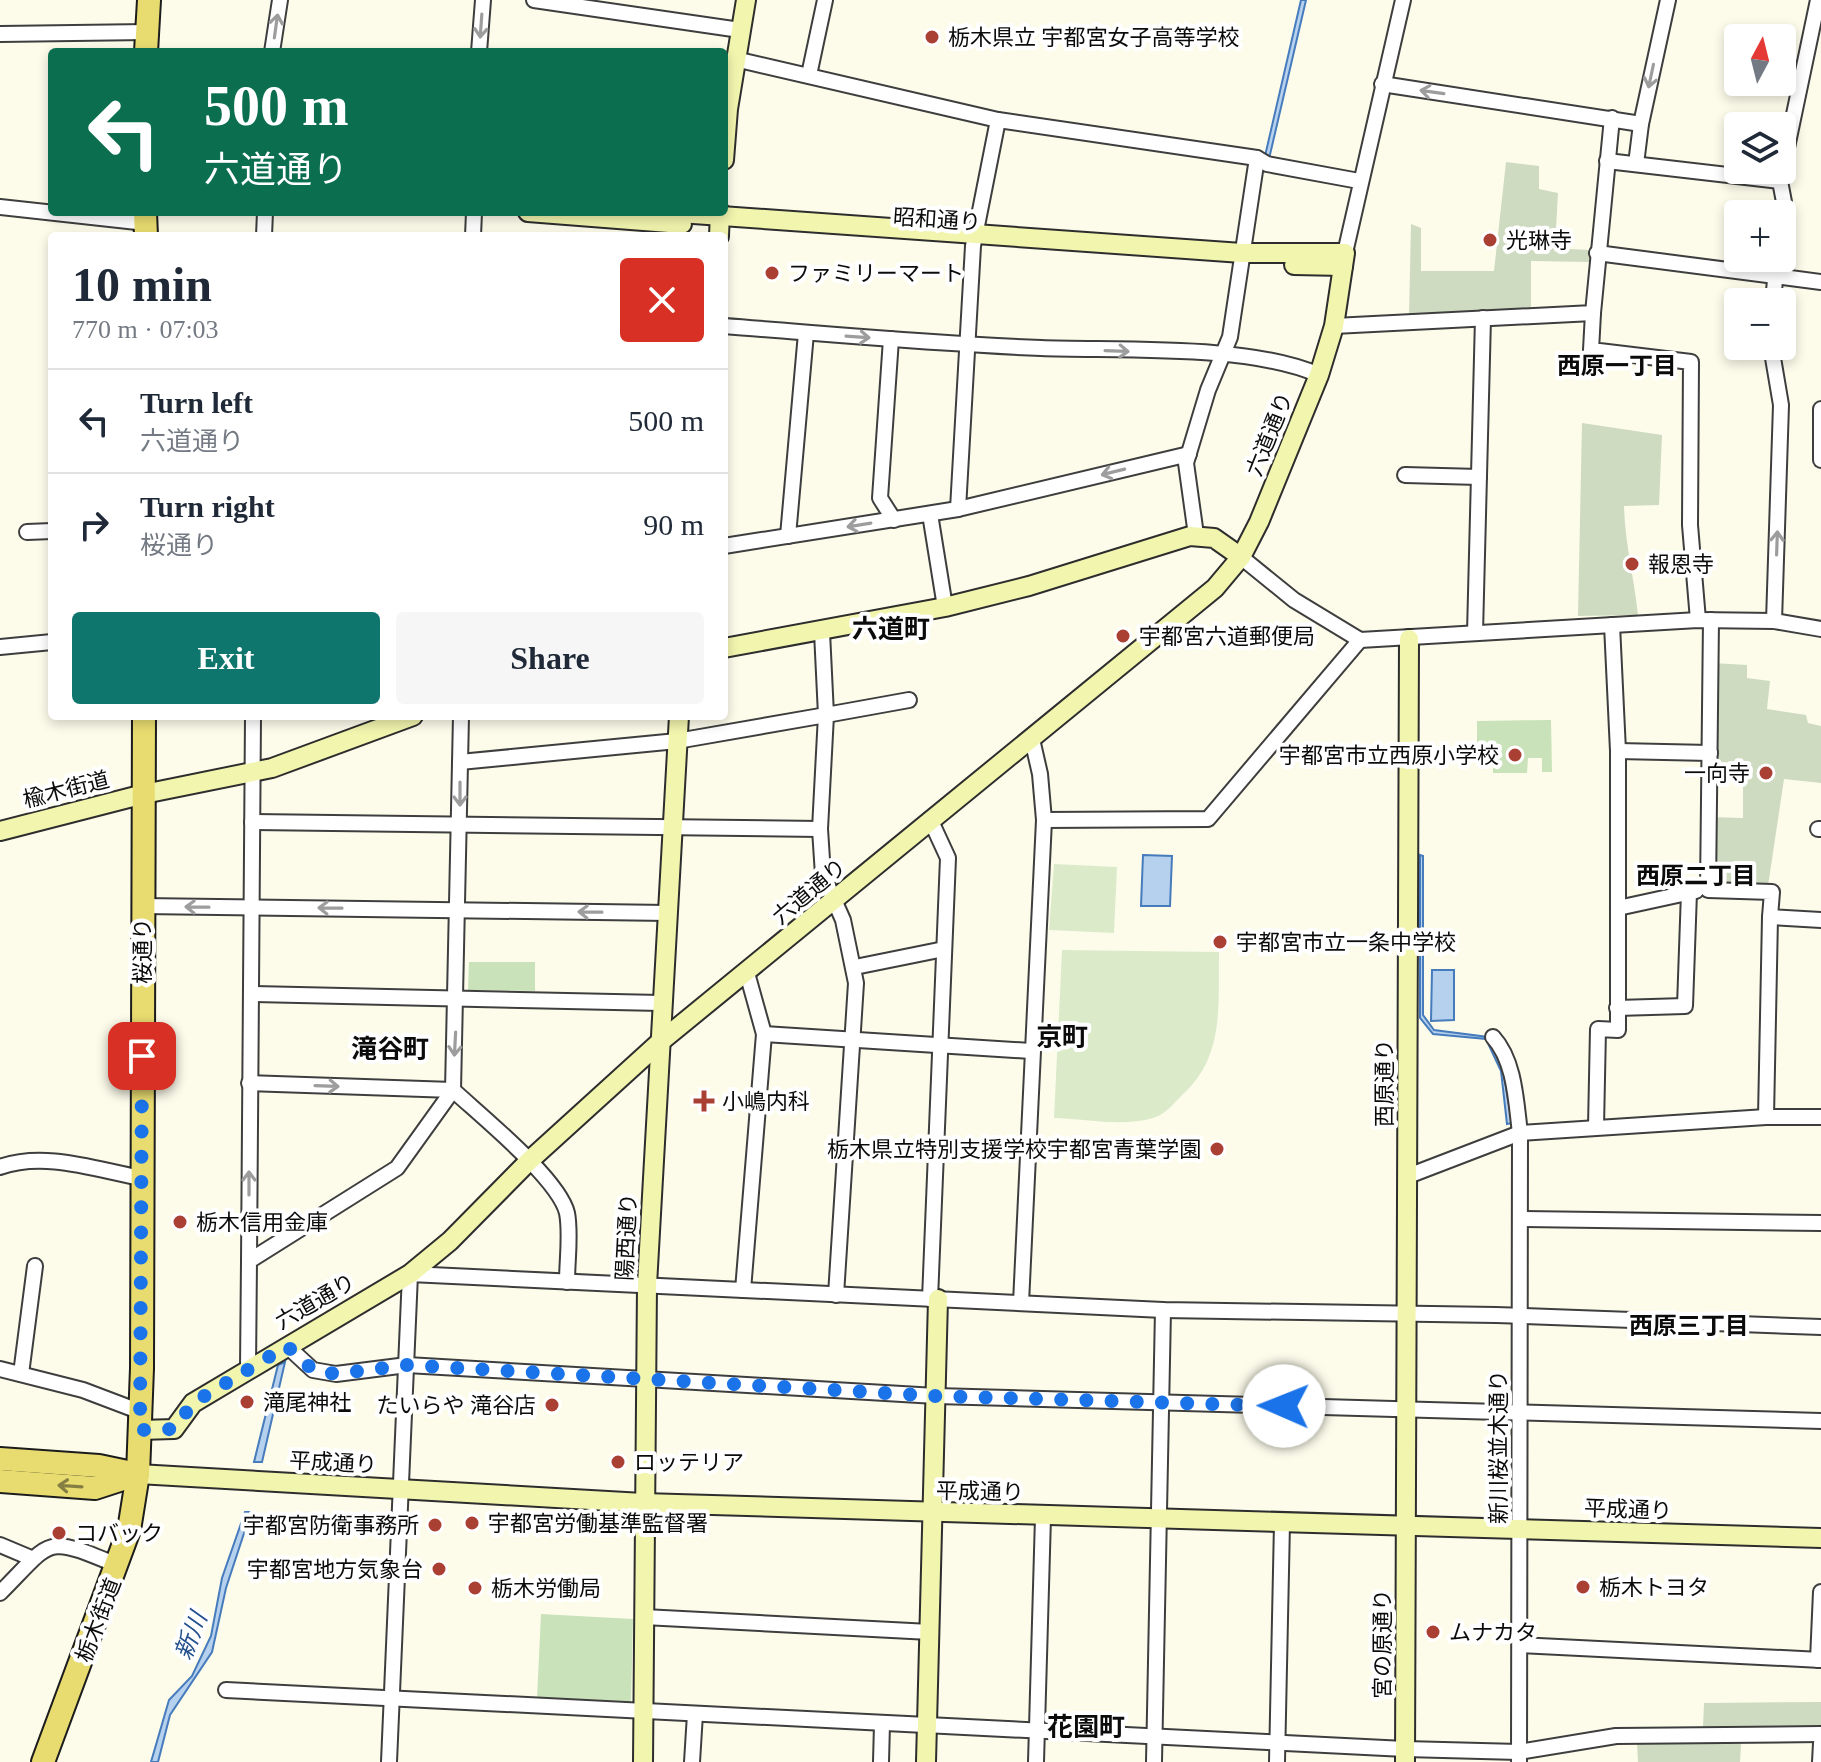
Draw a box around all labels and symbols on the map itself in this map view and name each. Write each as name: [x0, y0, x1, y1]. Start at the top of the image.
one-way arrow: [473, 12, 488, 39]
one-way arrow: [269, 14, 284, 39]
north arrow: [1724, 24, 1796, 96]
place label: 栃木県立 宇都宮女子高等学校: [948, 25, 1240, 50]
marker: 栃木県立 宇都宮女子高等学校: [923, 28, 941, 46]
one-way arrow: [1643, 63, 1658, 89]
one-way arrow: [1420, 84, 1445, 99]
street label: 昭和通り: [892, 204, 982, 235]
place label: 光琳寺: [1506, 228, 1572, 253]
marker: 光琳寺: [1481, 231, 1499, 249]
place label: ファミリーマート: [788, 261, 964, 286]
marker: ファミリーマート: [763, 264, 781, 282]
one-way arrow: [844, 329, 871, 344]
one-way arrow: [1103, 343, 1130, 358]
district label: 西原一丁目: [1557, 353, 1677, 379]
street label: 六道通り: [1241, 389, 1298, 480]
one-way arrow: [1101, 466, 1126, 481]
one-way arrow: [846, 518, 872, 533]
one-way arrow: [1769, 530, 1784, 557]
place label: 報恩寺: [1648, 552, 1714, 577]
marker: 報恩寺: [1623, 555, 1641, 573]
district label: 六道町: [852, 615, 930, 644]
place label: 宇都宮六道郵便局: [1139, 624, 1315, 649]
marker: 宇都宮六道郵便局: [1114, 627, 1132, 645]
place label: 宇都宮市立西原小学校: [1279, 743, 1499, 768]
marker: 宇都宮市立西原小学校: [1506, 746, 1524, 764]
place label: 一向寺: [1684, 761, 1750, 786]
marker: 一向寺: [1757, 764, 1775, 782]
street label: 楡木街道: [20, 767, 112, 812]
one-way arrow: [452, 780, 467, 807]
street label: 六道通り: [768, 854, 851, 929]
district label: 西原二丁目: [1636, 863, 1756, 889]
one-way arrow: [184, 899, 211, 915]
one-way arrow: [317, 901, 344, 916]
one-way arrow: [577, 904, 604, 920]
street label: 桜通り: [130, 918, 155, 984]
place label: 宇都宮市立一条中学校: [1236, 930, 1456, 955]
marker: 宇都宮市立一条中学校: [1211, 933, 1229, 951]
pin: [108, 1022, 176, 1090]
district label: 京町: [1036, 1023, 1088, 1052]
one-way arrow: [448, 1030, 463, 1057]
district label: 滝谷町: [351, 1035, 429, 1064]
street label: 西原通り: [1372, 1039, 1397, 1127]
one-way arrow: [313, 1078, 340, 1093]
place label: 小嶋内科: [722, 1089, 810, 1114]
marker: 小嶋内科: [693, 1090, 715, 1112]
place label: 栃木県立特別支援学校宇都宮青葉学園: [827, 1137, 1201, 1162]
marker: 栃木県立特別支援学校宇都宮青葉学園: [1208, 1140, 1226, 1158]
one-way arrow: [241, 1170, 257, 1197]
street label: 陽西通り: [612, 1192, 641, 1282]
place label: 栃木信用金庫: [196, 1210, 328, 1235]
marker: 栃木信用金庫: [171, 1213, 189, 1231]
street label: 六道通り: [271, 1269, 360, 1334]
district label: 西原三丁目: [1629, 1313, 1749, 1339]
position arrow: [1242, 1364, 1326, 1448]
street label: 新川桜並木通り: [1486, 1370, 1511, 1524]
place label: 滝尾神社: [263, 1390, 351, 1415]
marker: 滝尾神社: [238, 1393, 256, 1411]
place label: たいらや 滝谷店: [376, 1393, 536, 1418]
marker: たいらや 滝谷店: [543, 1396, 561, 1414]
street label: 平成通り: [288, 1448, 378, 1477]
place label: ロッテリア: [634, 1450, 744, 1475]
marker: ロッテリア: [609, 1453, 627, 1471]
one-way arrow: [57, 1478, 84, 1493]
street label: 平成通り: [936, 1478, 1024, 1505]
street label: 平成通り: [1584, 1495, 1672, 1524]
place label: 宇都宮労働基準監督署: [488, 1511, 708, 1536]
place label: 宇都宮防衛事務所: [243, 1513, 419, 1538]
marker: 宇都宮労働基準監督署: [463, 1514, 481, 1532]
marker: 宇都宮防衛事務所: [426, 1516, 444, 1534]
place label: コバック: [75, 1521, 163, 1546]
marker: コバック: [50, 1524, 68, 1542]
place label: 宇都宮地方気象台: [247, 1557, 423, 1582]
marker: 宇都宮地方気象台: [430, 1560, 448, 1578]
street label: 栃木街道: [71, 1575, 126, 1666]
place label: 栃木トヨタ: [1599, 1575, 1709, 1600]
place label: 栃木労働局: [491, 1576, 601, 1601]
marker: 栃木トヨタ: [1574, 1578, 1592, 1596]
marker: 栃木労働局: [466, 1579, 484, 1597]
street label: 宮の原通り: [1370, 1589, 1395, 1699]
water label: 新川: [170, 1606, 213, 1663]
place label: ムナカタ: [1449, 1620, 1537, 1645]
marker: ムナカタ: [1424, 1623, 1442, 1641]
district label: 花園町: [1047, 1713, 1125, 1742]

